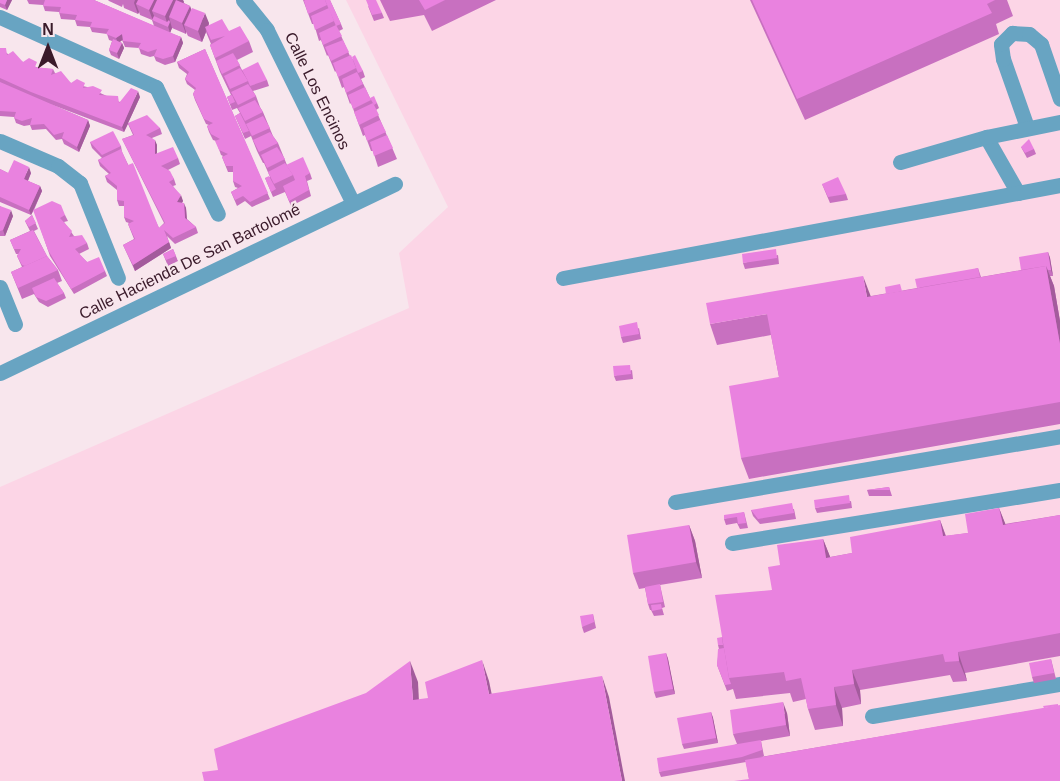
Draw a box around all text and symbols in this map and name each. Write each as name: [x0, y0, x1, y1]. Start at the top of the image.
north arrow: [18, 18, 78, 78]
text: N: [42, 21, 54, 38]
street label: Calle Los Encinos: [280, 29, 354, 153]
street label: Calle Hacienda De San Bartolomé: [76, 200, 304, 324]

